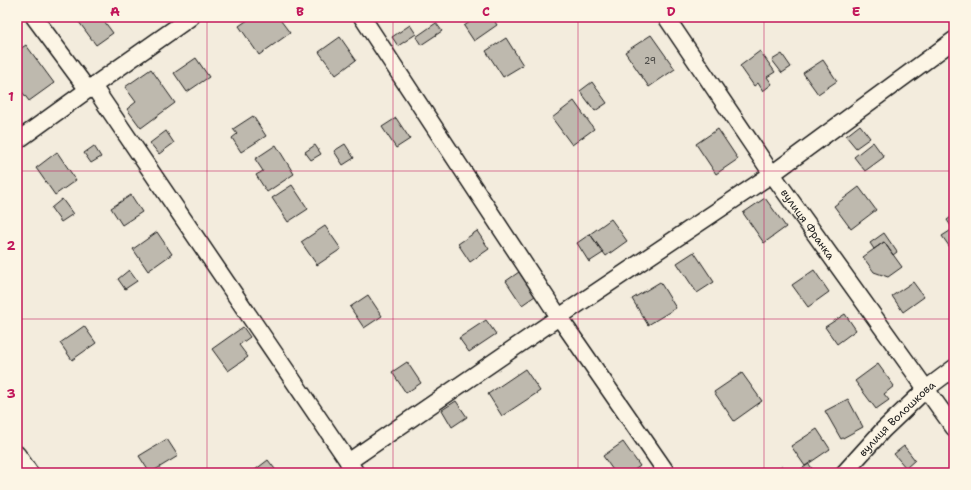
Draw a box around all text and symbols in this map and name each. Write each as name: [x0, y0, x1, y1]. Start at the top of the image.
text: A: [110, 3, 120, 20]
text: B: [296, 3, 304, 20]
text: C: [482, 3, 490, 20]
text: D: [666, 3, 676, 20]
text: E: [852, 3, 861, 20]
house number: 29: [644, 55, 656, 67]
text: 1: [8, 88, 14, 105]
street label: вулиця Франка: [777, 186, 838, 263]
text: 2: [6, 237, 16, 254]
street label: вулиця Волошкова: [855, 377, 939, 460]
text: 3: [6, 385, 16, 402]

